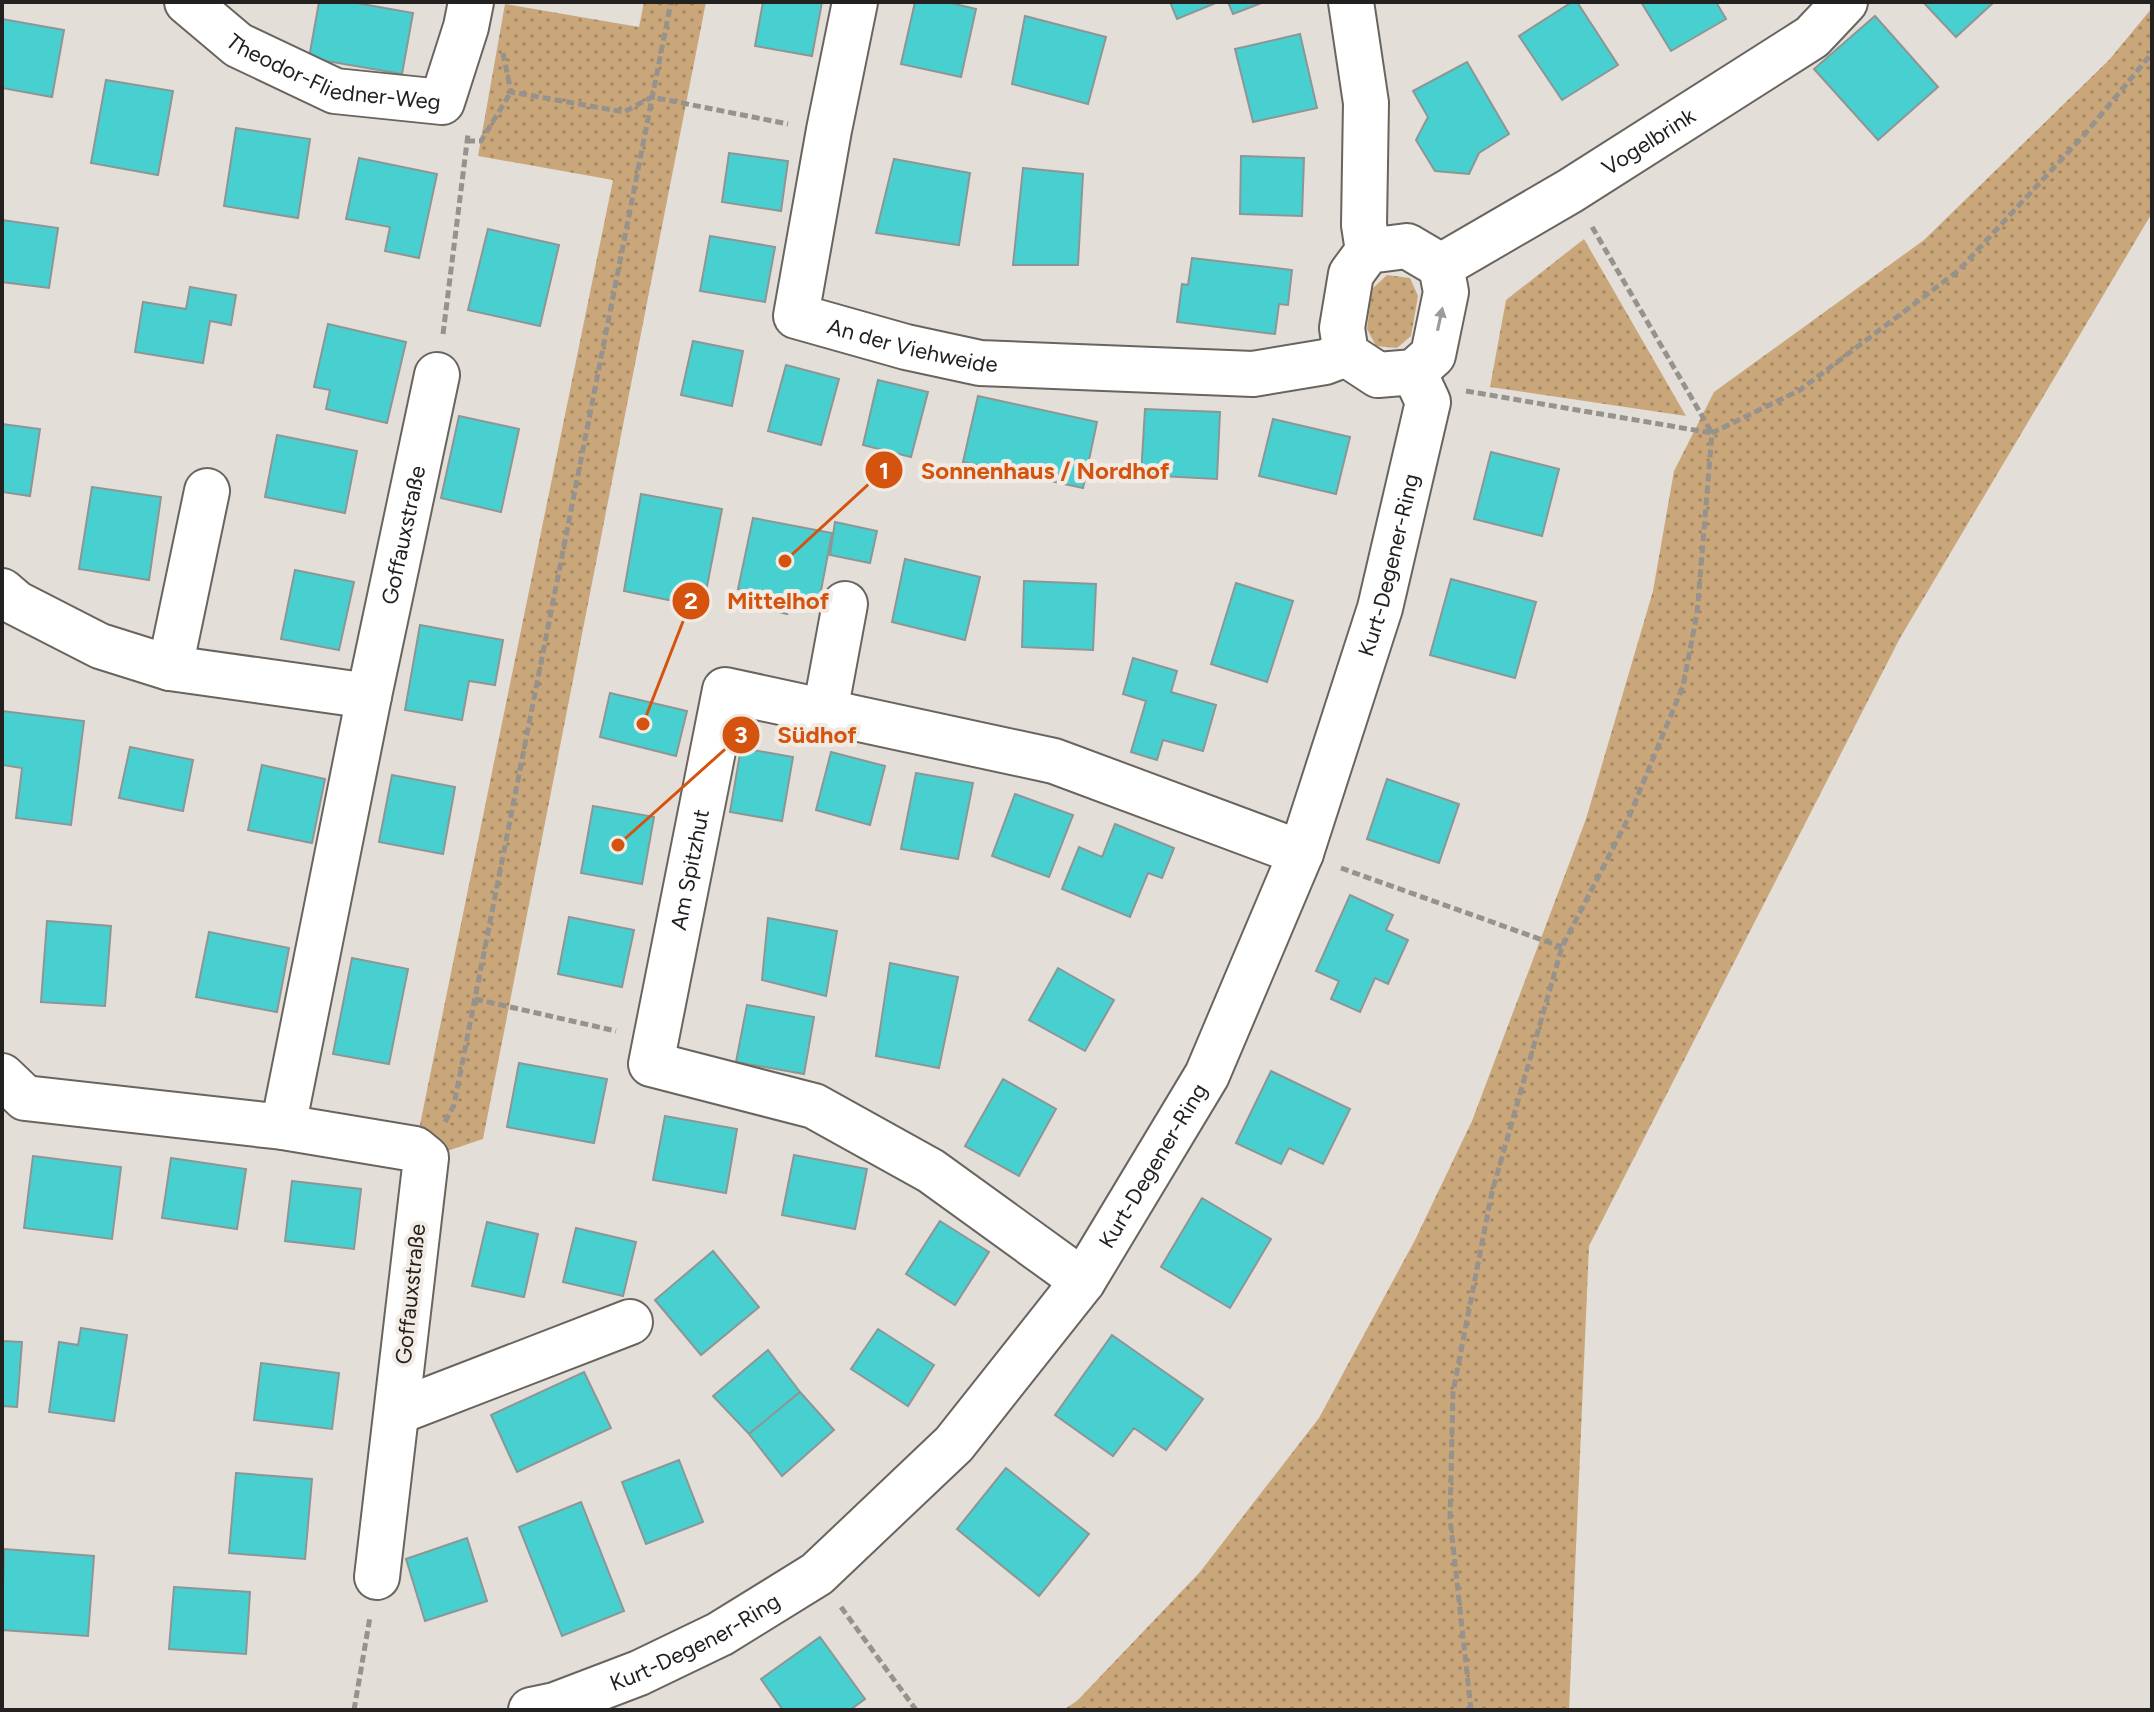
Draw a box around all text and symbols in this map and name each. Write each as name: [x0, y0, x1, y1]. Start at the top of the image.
street label: Theodor-Fliedner-Weg: [221, 28, 442, 116]
street label: Vogelbrink: [1597, 102, 1701, 181]
one-way arrow: [1435, 306, 1447, 331]
street label: An der Viehweide: [824, 313, 998, 378]
callout: Sonnenhaus / Nordhof: [864, 446, 1185, 494]
text: 1: [879, 456, 889, 485]
text: Sonnenhaus / Nordhof: [921, 456, 1170, 485]
street label: Goffauxstraße: [376, 463, 431, 607]
street label: Kurt-Degener-Ring: [1352, 471, 1425, 660]
callout: Mittelhof: [671, 577, 845, 625]
text: 2: [684, 586, 698, 615]
text: Mittelhof: [727, 586, 830, 615]
callout: Südhof: [721, 711, 873, 759]
text: 3: [734, 720, 748, 749]
text: Südhof: [777, 720, 857, 749]
street label: Am Spitzhut: [665, 807, 715, 932]
street label: Kurt-Degener-Ring: [1093, 1078, 1213, 1253]
street label: Goffauxstraße: [390, 1222, 431, 1366]
street label: Kurt-Degener-Ring: [606, 1587, 785, 1697]

